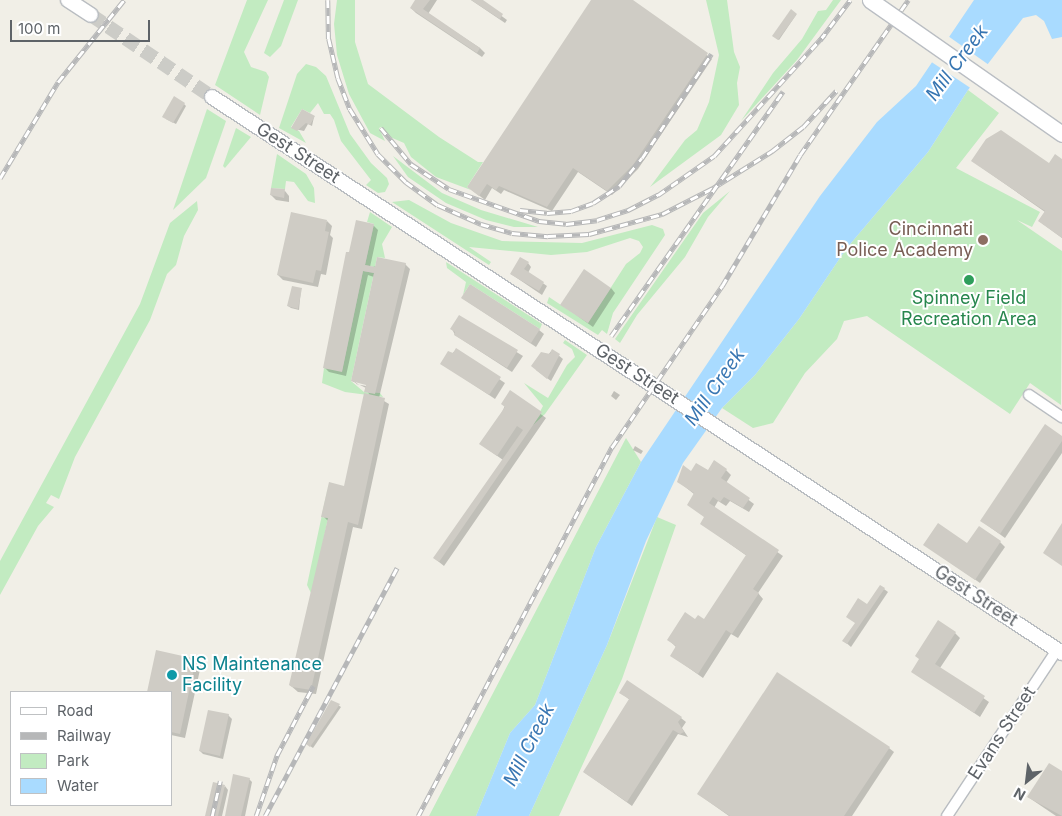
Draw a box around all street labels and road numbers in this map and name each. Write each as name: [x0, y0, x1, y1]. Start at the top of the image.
street label: Gest Street: [252, 118, 344, 188]
street label: Gest Street: [591, 339, 683, 409]
street label: Gest Street: [930, 561, 1022, 631]
street label: Evans Street: [964, 682, 1040, 784]

